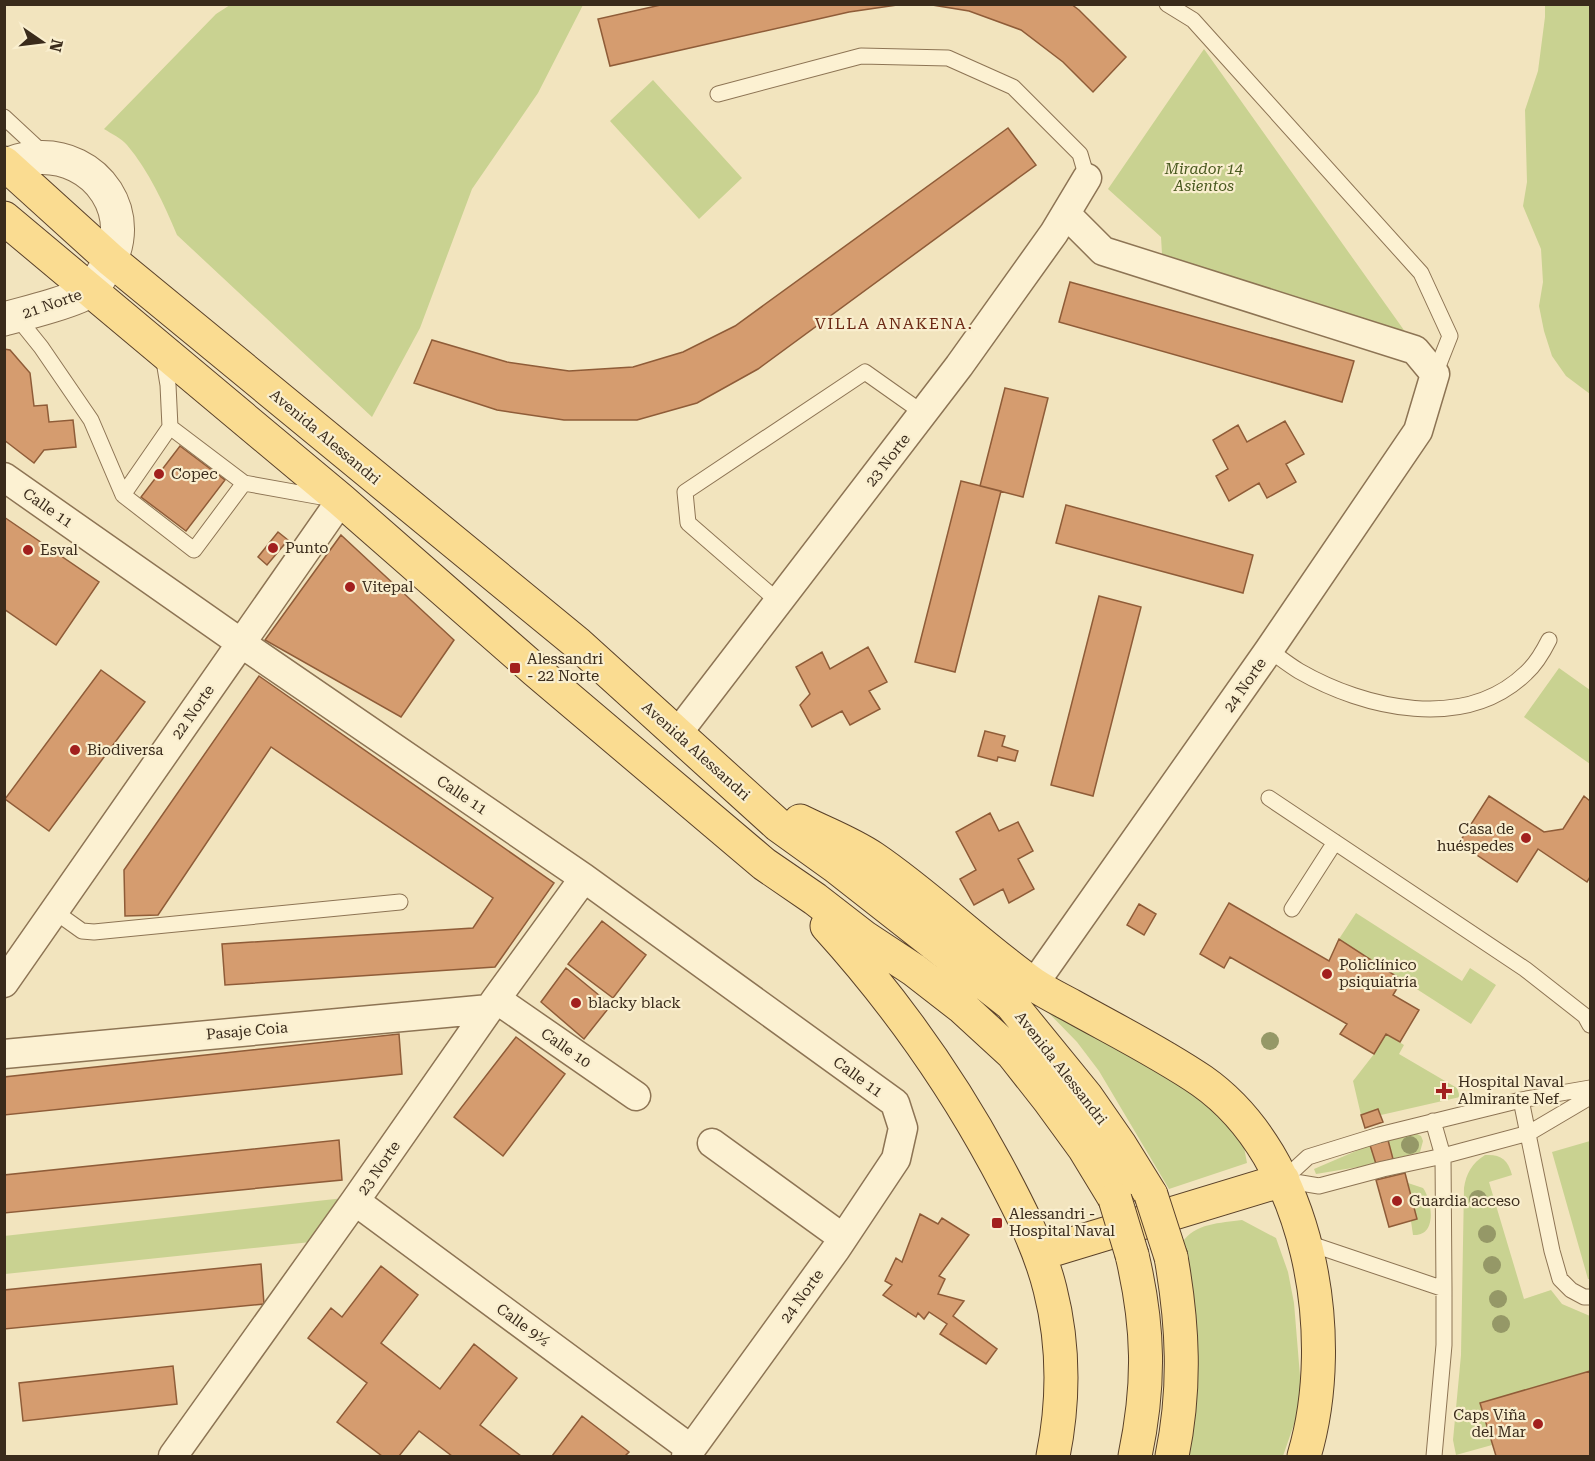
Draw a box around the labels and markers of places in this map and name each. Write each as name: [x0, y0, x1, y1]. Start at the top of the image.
place label: Copec: [171, 465, 218, 483]
marker: Copec: [152, 467, 166, 481]
place label: Punto: [285, 539, 329, 557]
place label: Esval: [40, 541, 78, 559]
marker: Punto: [266, 541, 280, 555]
marker: Esval: [21, 543, 35, 557]
place label: Vitepal: [362, 578, 414, 596]
marker: Vitepal: [343, 580, 357, 594]
place label: Alessandri - 22 Norte: [527, 650, 603, 685]
marker: Alessandri - 22 Norte: [508, 661, 522, 675]
place label: Biodiversa: [87, 741, 163, 759]
marker: Biodiversa: [68, 743, 82, 757]
place label: Casa de huéspedes: [1437, 820, 1514, 855]
marker: Casa de huéspedes: [1519, 831, 1533, 845]
place label: Policlínico psiquiatría: [1339, 956, 1417, 991]
marker: Policlínico psiquiatría: [1320, 967, 1334, 981]
place label: blacky black: [588, 994, 681, 1012]
marker: blacky black: [569, 996, 583, 1010]
place label: Hospital Naval Almirante Nef: [1458, 1073, 1564, 1108]
marker: Hospital Naval Almirante Nef: [1435, 1082, 1453, 1100]
place label: Guardia acceso: [1409, 1192, 1520, 1210]
marker: Guardia acceso: [1390, 1194, 1404, 1208]
place label: Alessandri - Hospital Naval: [1009, 1205, 1115, 1240]
marker: Alessandri - Hospital Naval: [990, 1216, 1004, 1230]
place label: Caps Viña del Mar: [1453, 1406, 1526, 1441]
marker: Caps Viña del Mar: [1531, 1417, 1545, 1431]

